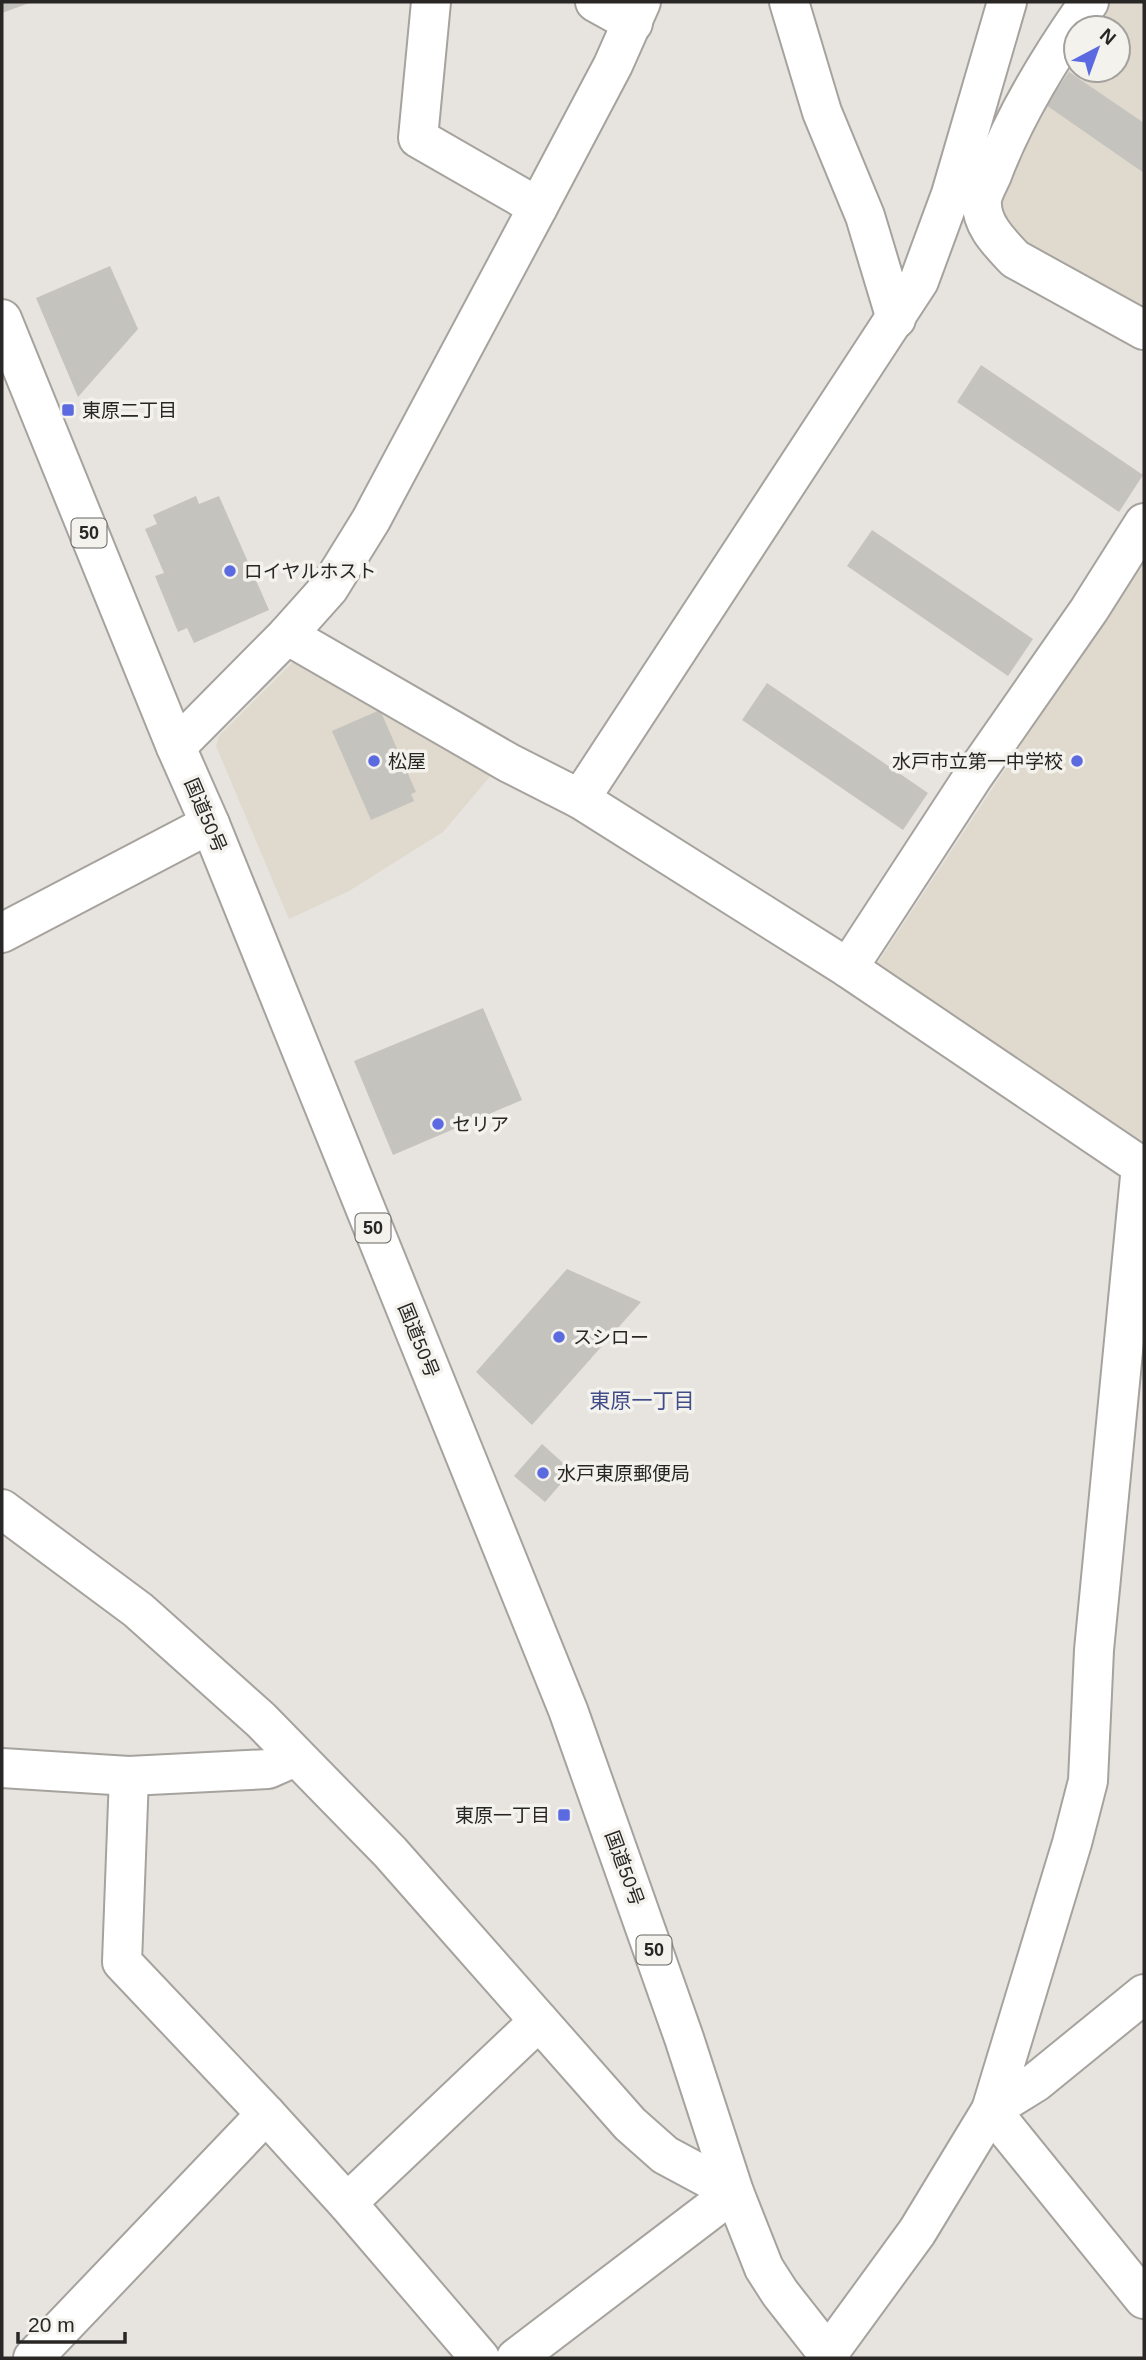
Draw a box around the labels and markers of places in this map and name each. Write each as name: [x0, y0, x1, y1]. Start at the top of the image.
place label: 東原二丁目: [82, 400, 177, 421]
marker: 東原二丁目: [60, 402, 76, 418]
place label: ロイヤルホスト: [244, 561, 376, 582]
marker: ロイヤルホスト: [222, 563, 238, 579]
place label: 松屋: [388, 751, 426, 772]
place label: 水戸市立第一中学校: [892, 751, 1063, 772]
marker: 松屋: [366, 753, 382, 769]
marker: 水戸市立第一中学校: [1069, 753, 1085, 769]
place label: セリア: [452, 1114, 509, 1135]
marker: セリア: [430, 1116, 446, 1132]
place label: スシロー: [573, 1327, 649, 1348]
marker: スシロー: [551, 1329, 567, 1345]
place label: 水戸東原郵便局: [557, 1463, 690, 1484]
marker: 水戸東原郵便局: [535, 1465, 551, 1481]
place label: 東原一丁目: [455, 1805, 550, 1826]
marker: 東原一丁目: [556, 1807, 572, 1823]

